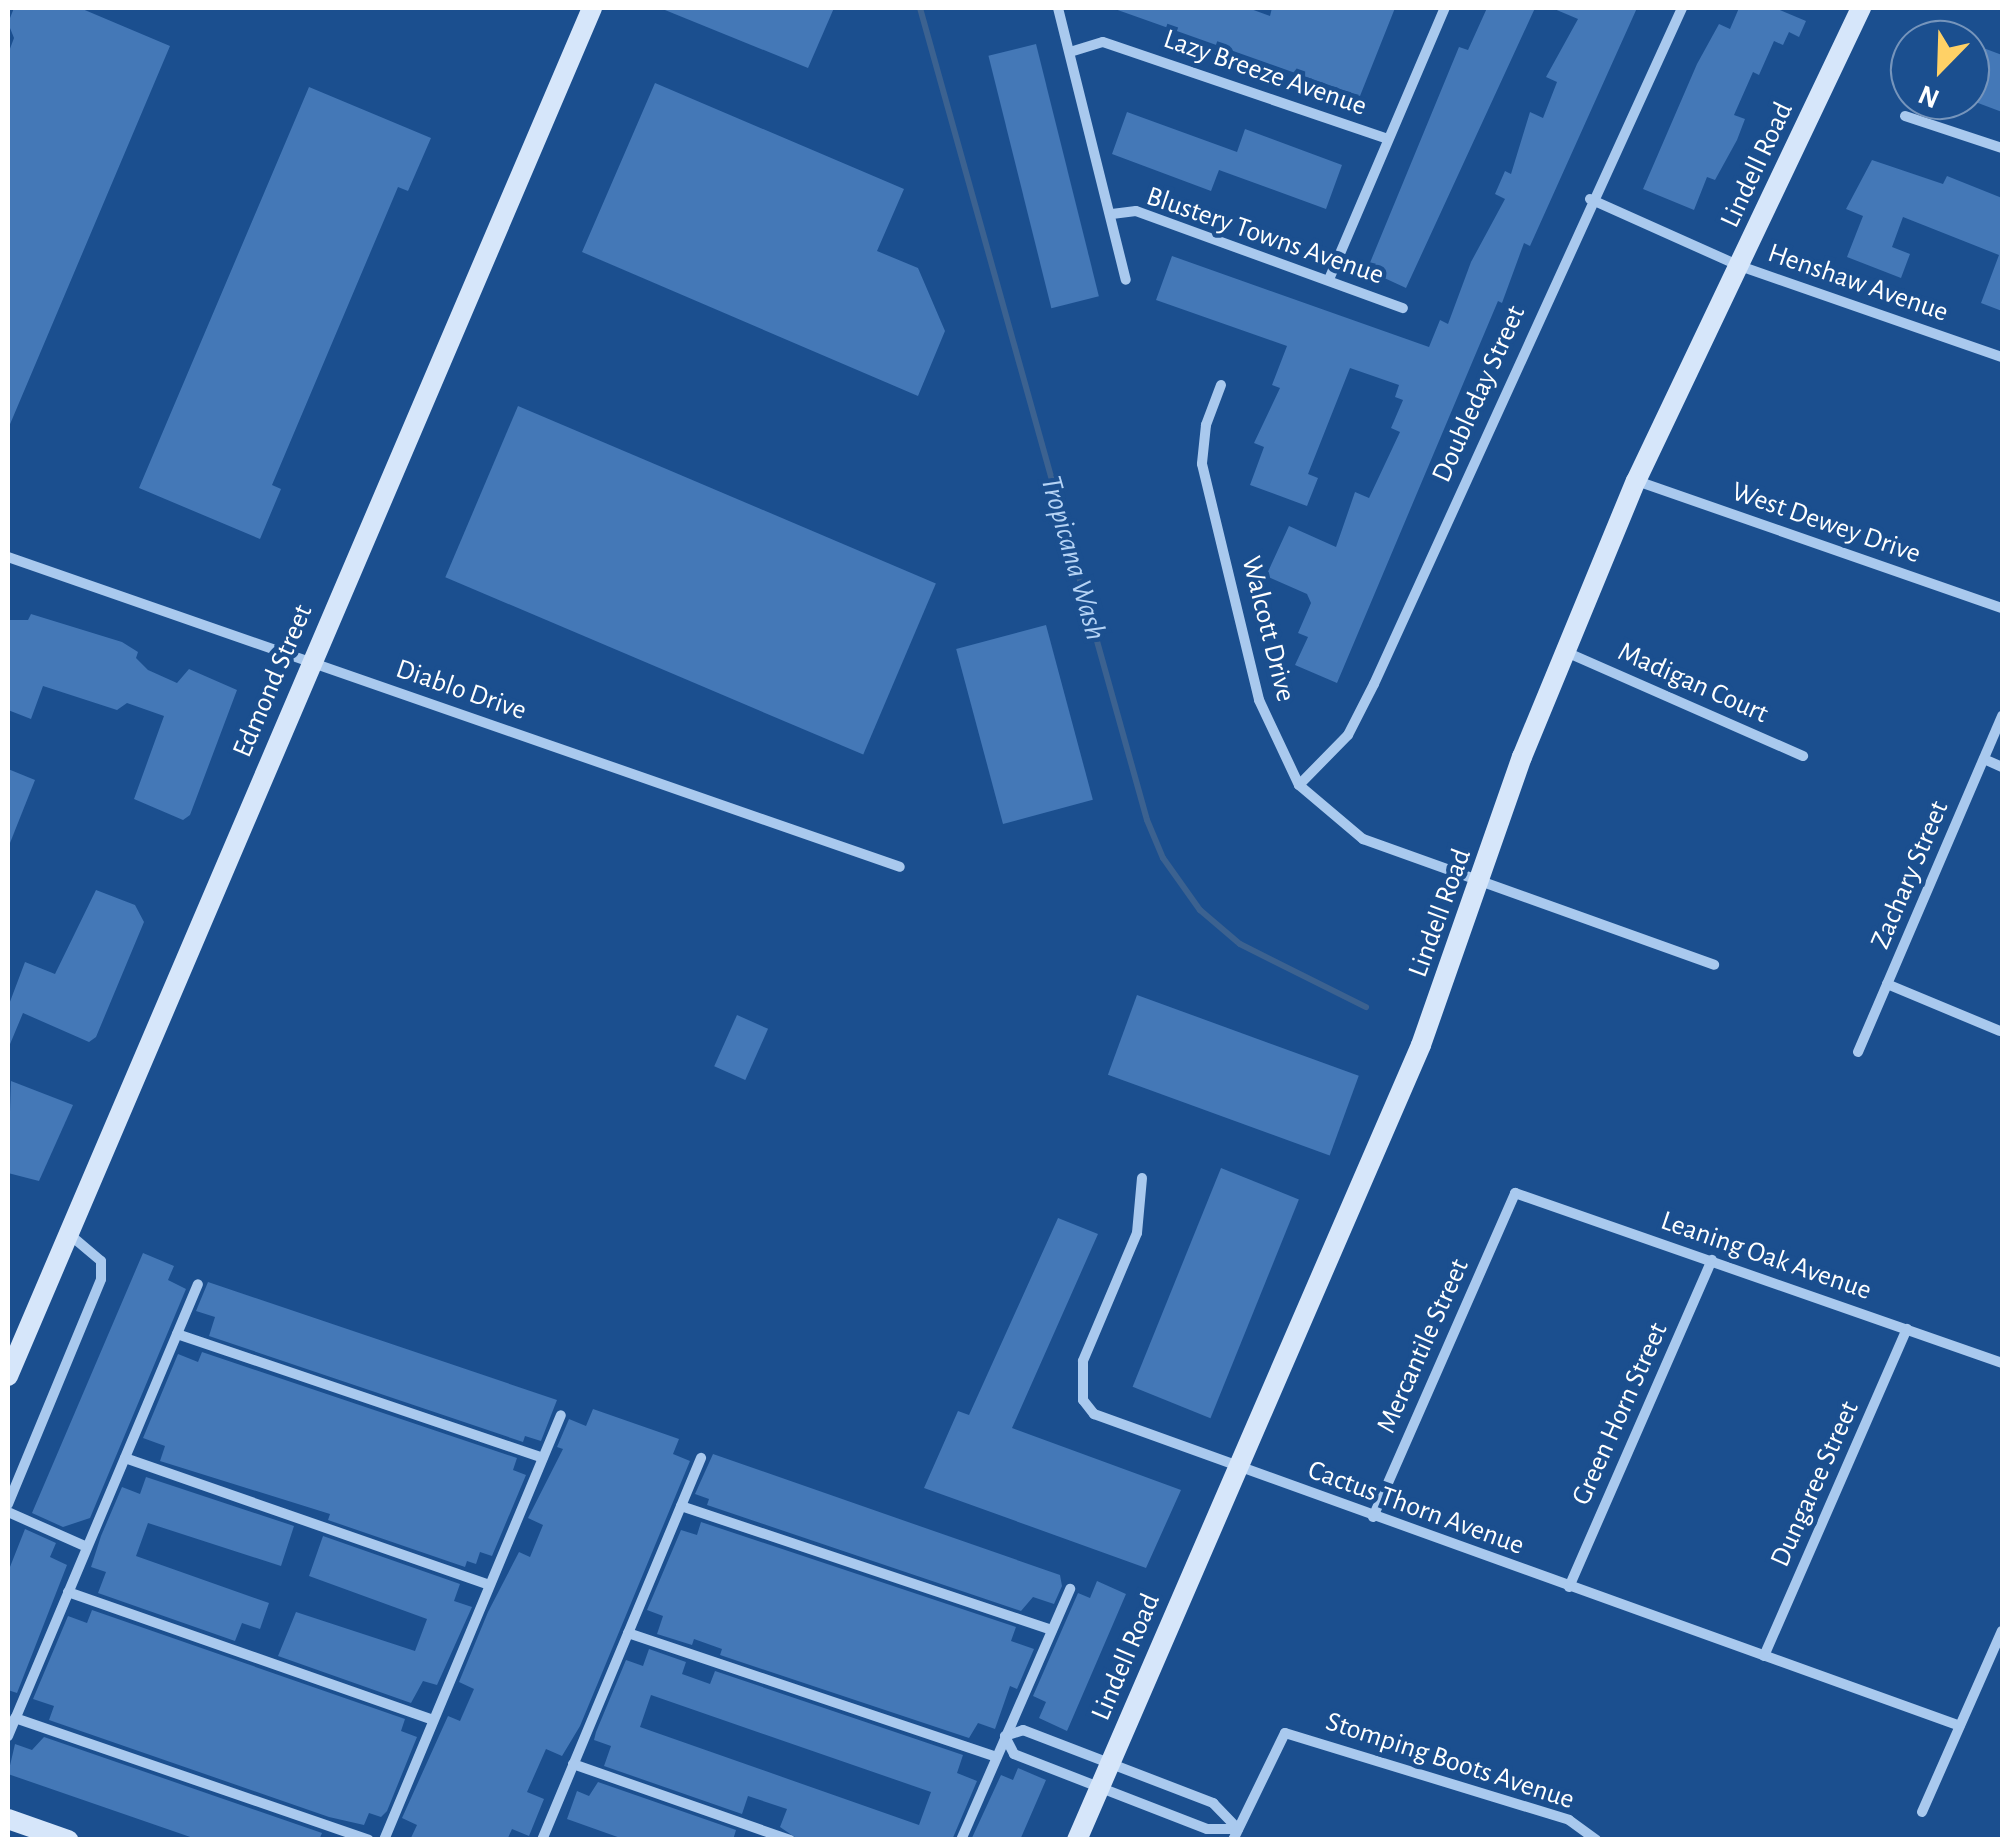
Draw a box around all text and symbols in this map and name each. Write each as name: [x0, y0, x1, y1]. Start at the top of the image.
north arrow: [1890, 20, 1990, 120]
street label: Lazy Breeze Avenue: [1159, 23, 1371, 123]
text: N: [1915, 79, 1943, 112]
street label: Lindell Road: [1713, 97, 1801, 233]
street label: Blustery Towns Avenue: [1142, 180, 1388, 292]
street label: Henshaw Avenue: [1763, 236, 1953, 330]
street label: Doubleday Street: [1425, 300, 1533, 488]
water label: Tropicana Wash: [1032, 472, 1114, 644]
street label: West Dewey Drive: [1727, 475, 1925, 571]
street label: Walcott Drive: [1234, 553, 1302, 705]
street label: Edmond Street: [226, 600, 320, 762]
street label: Madigan Court: [1613, 635, 1773, 731]
street label: Diablo Drive: [391, 652, 531, 728]
street label: Zachary Street: [1864, 796, 1956, 954]
street label: Lindell Road: [1401, 844, 1479, 982]
street label: Leaning Oak Avenue: [1656, 1204, 1876, 1308]
street label: Mercantile Street: [1370, 1254, 1476, 1438]
street label: Green Horn Street: [1565, 1318, 1675, 1510]
street label: Dungaree Street: [1763, 1396, 1867, 1572]
street label: Cactus Thorn Avenue: [1303, 1453, 1529, 1563]
street label: Lindell Road: [1084, 1589, 1168, 1725]
street label: Stomping Boots Avenue: [1322, 1705, 1578, 1817]

